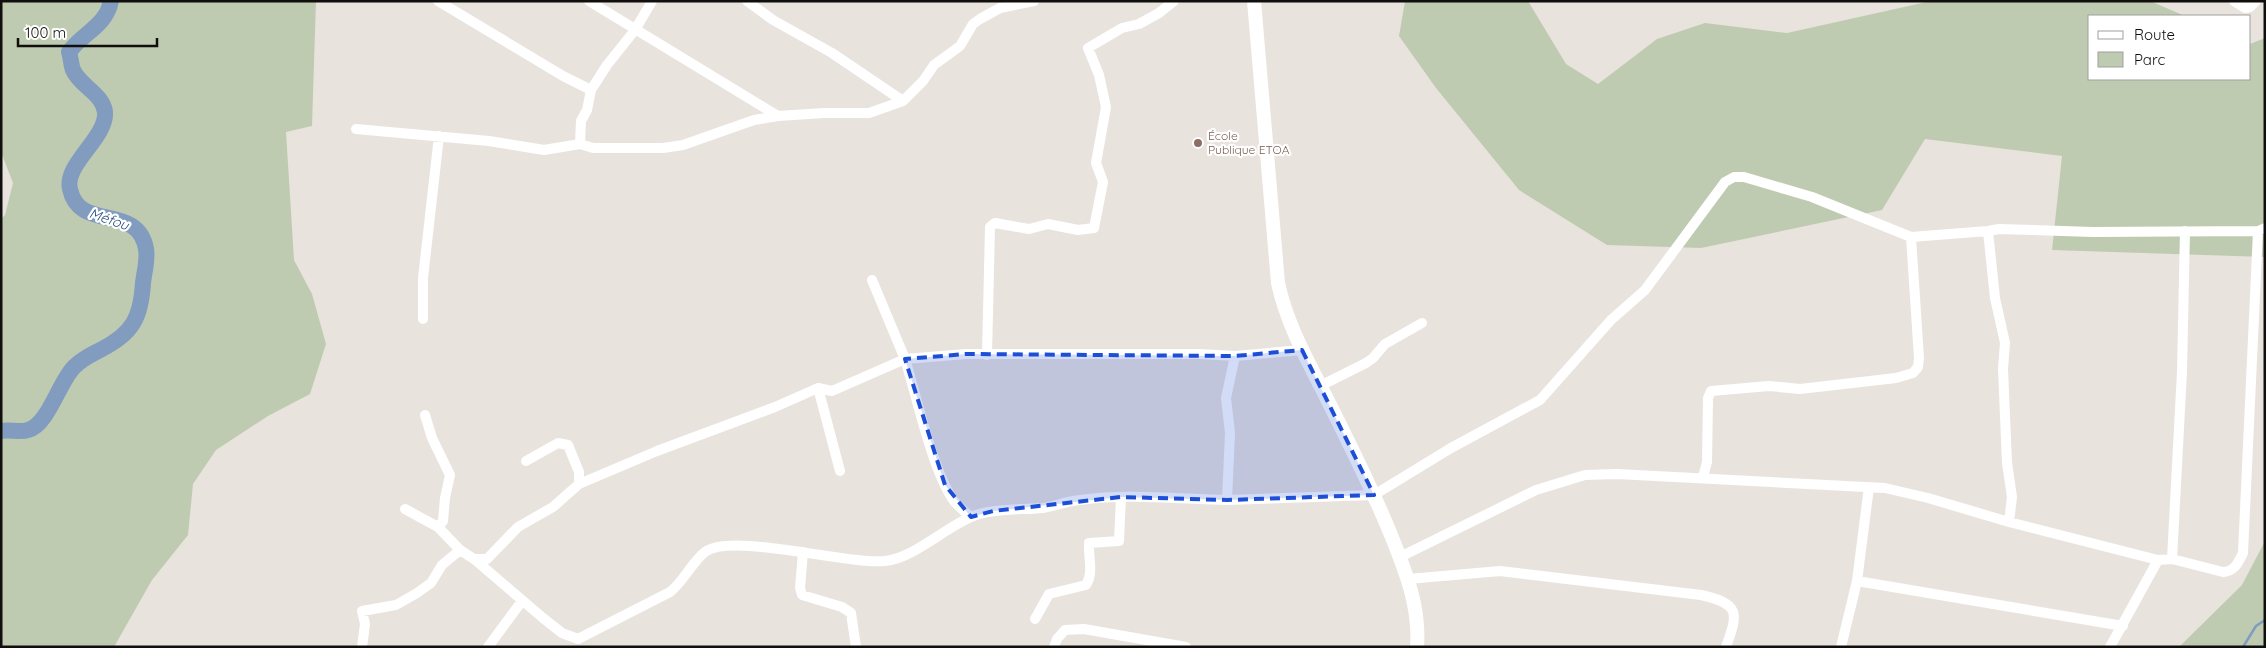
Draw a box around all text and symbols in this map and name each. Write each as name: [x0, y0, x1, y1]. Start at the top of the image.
scale bar: [18, 15, 156, 47]
legend: [2088, 15, 2251, 80]
text: 100 m: [25, 23, 66, 42]
text: Route: [2134, 25, 2175, 44]
text: Parc: [2134, 50, 2165, 69]
place label: École Publique ETOA: [1208, 128, 1290, 157]
marker: École Publique ETOA: [1192, 137, 1204, 149]
water label: Méfou: [87, 204, 132, 234]

